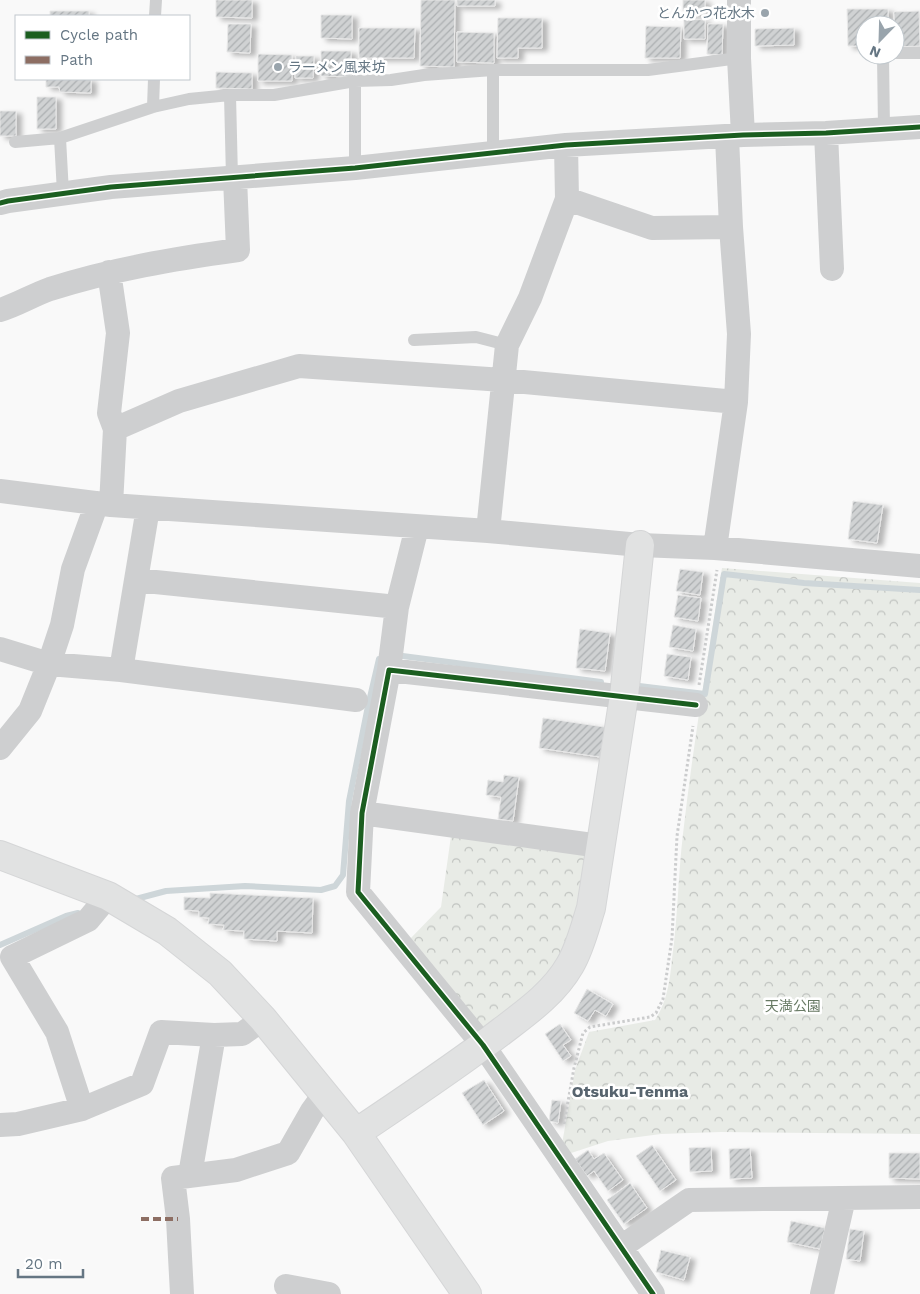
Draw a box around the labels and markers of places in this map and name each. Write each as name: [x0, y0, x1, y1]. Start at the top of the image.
place label: とんかつ花水木: [657, 5, 755, 21]
marker: とんかつ花水木: [759, 7, 771, 19]
place label: ラーメン風来坊: [288, 59, 385, 75]
marker: ラーメン風来坊: [272, 61, 284, 73]

